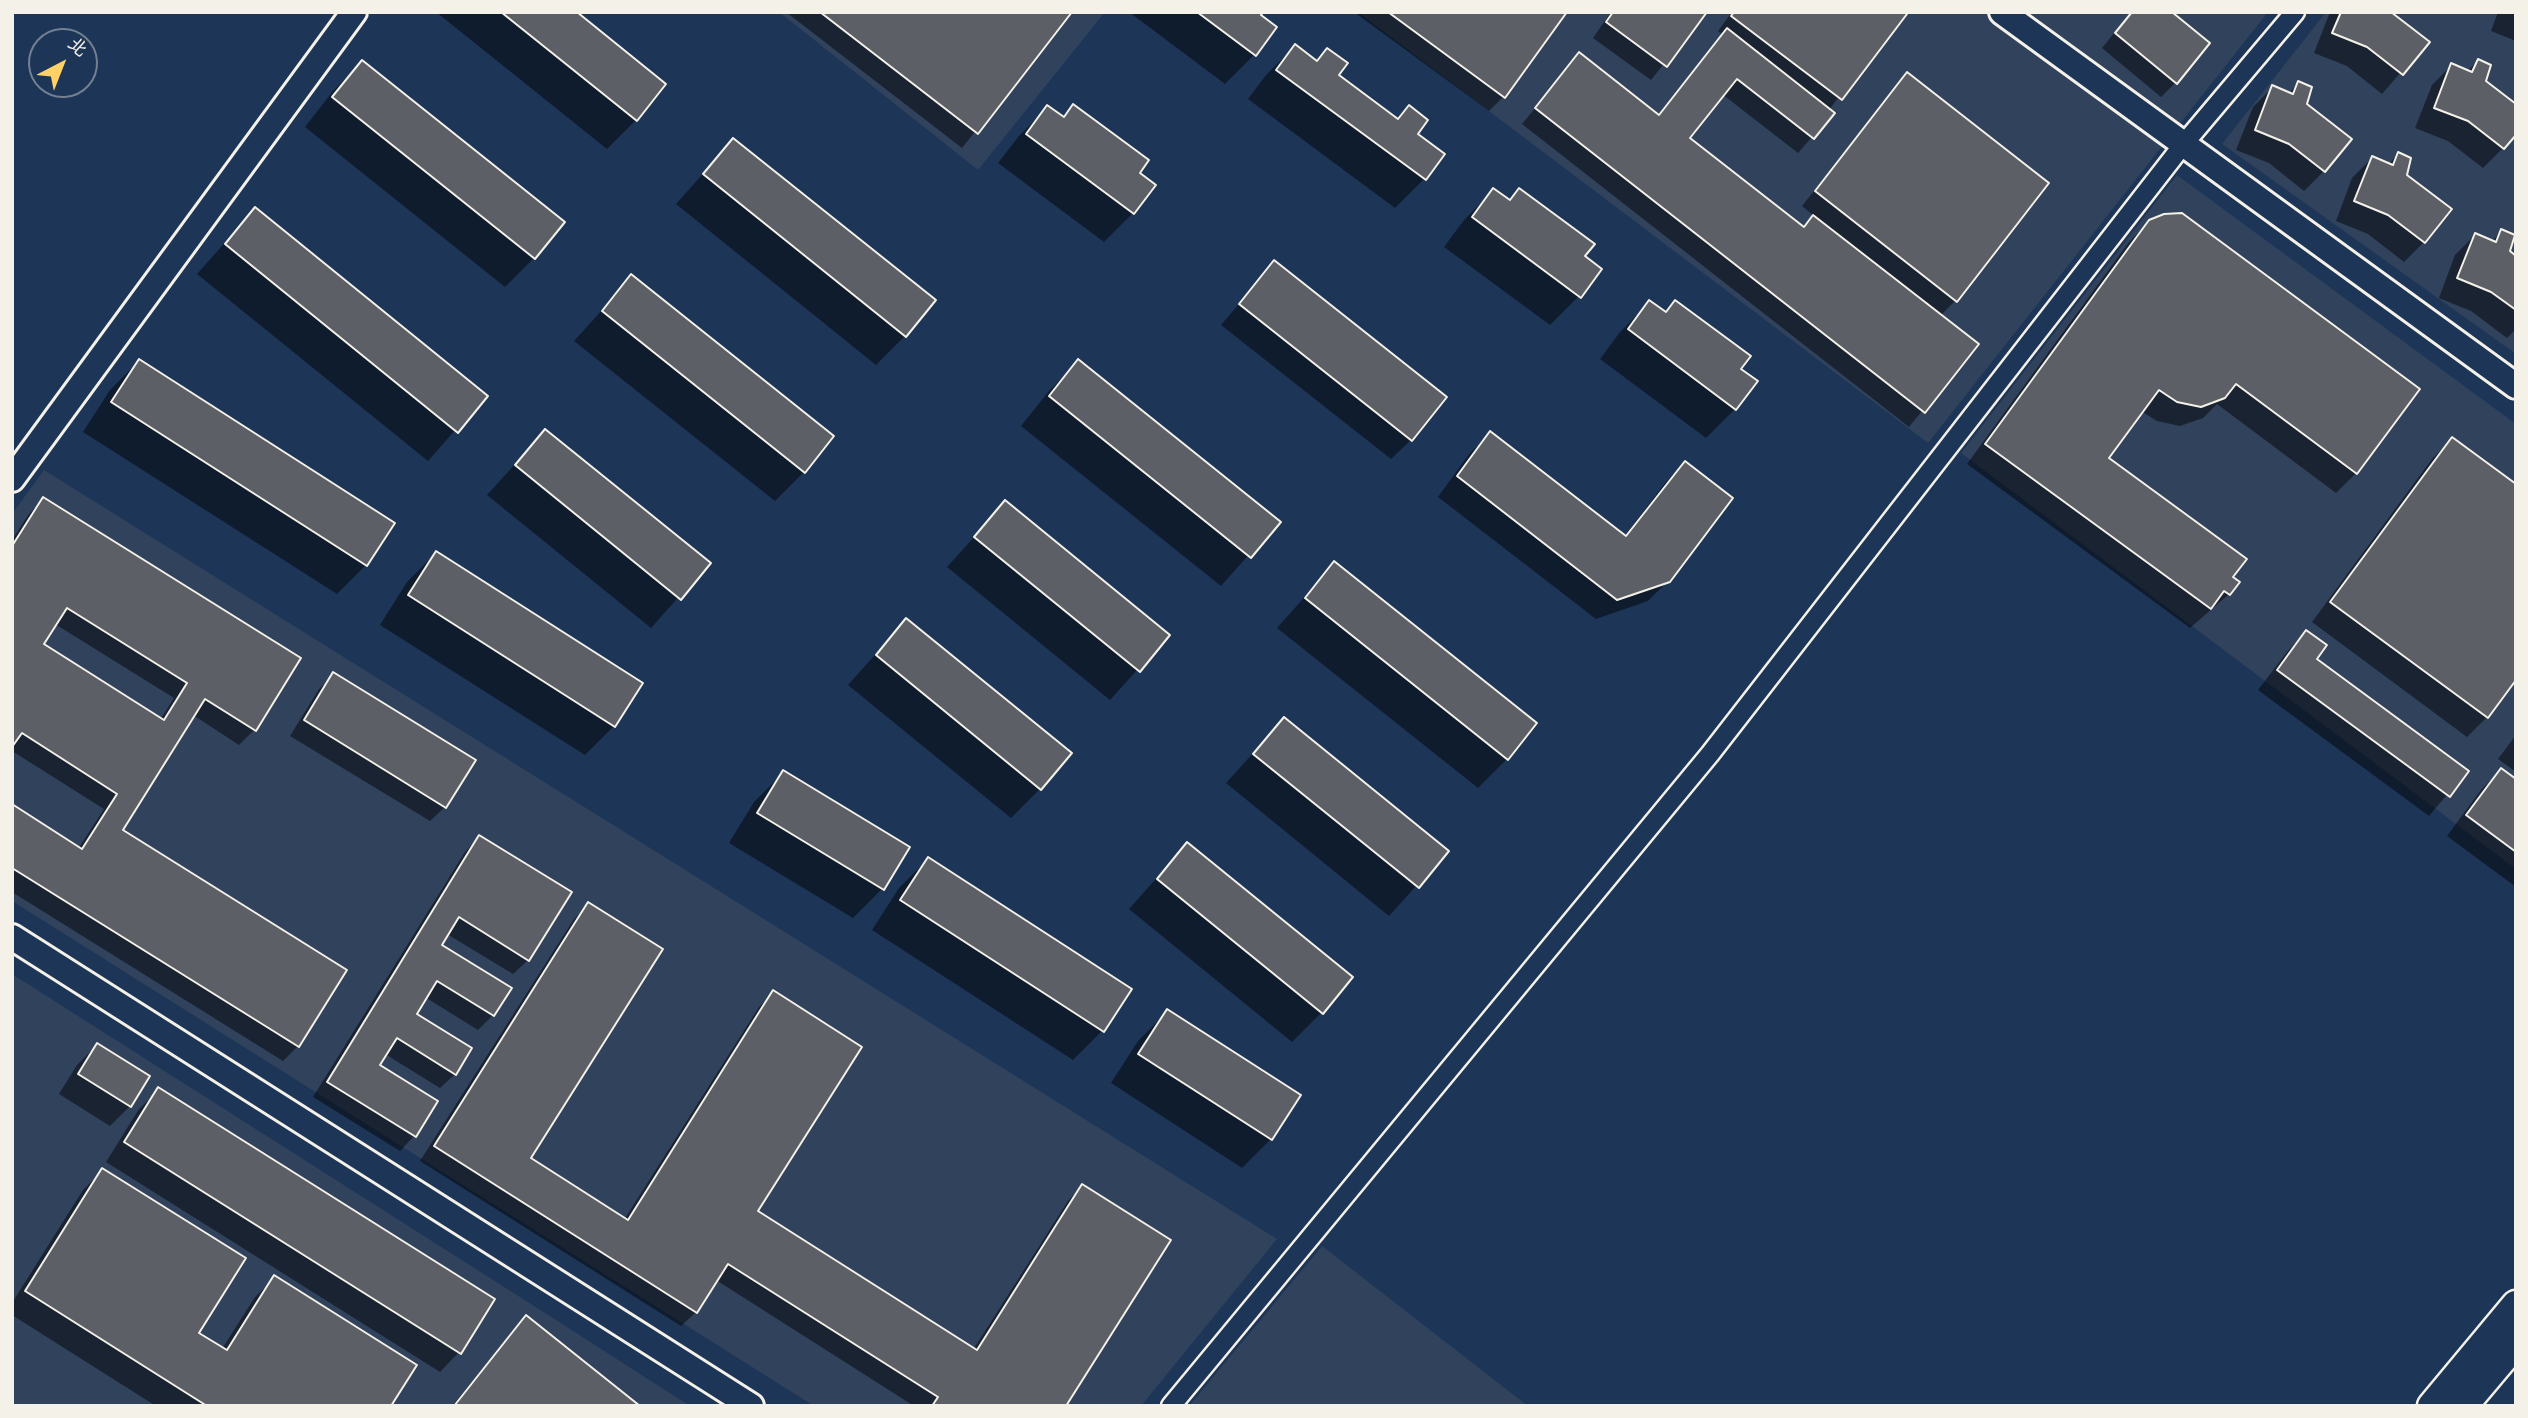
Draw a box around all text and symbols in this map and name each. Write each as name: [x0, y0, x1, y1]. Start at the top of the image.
north arrow: [28, 28, 98, 98]
text: 北: [61, 34, 91, 63]

